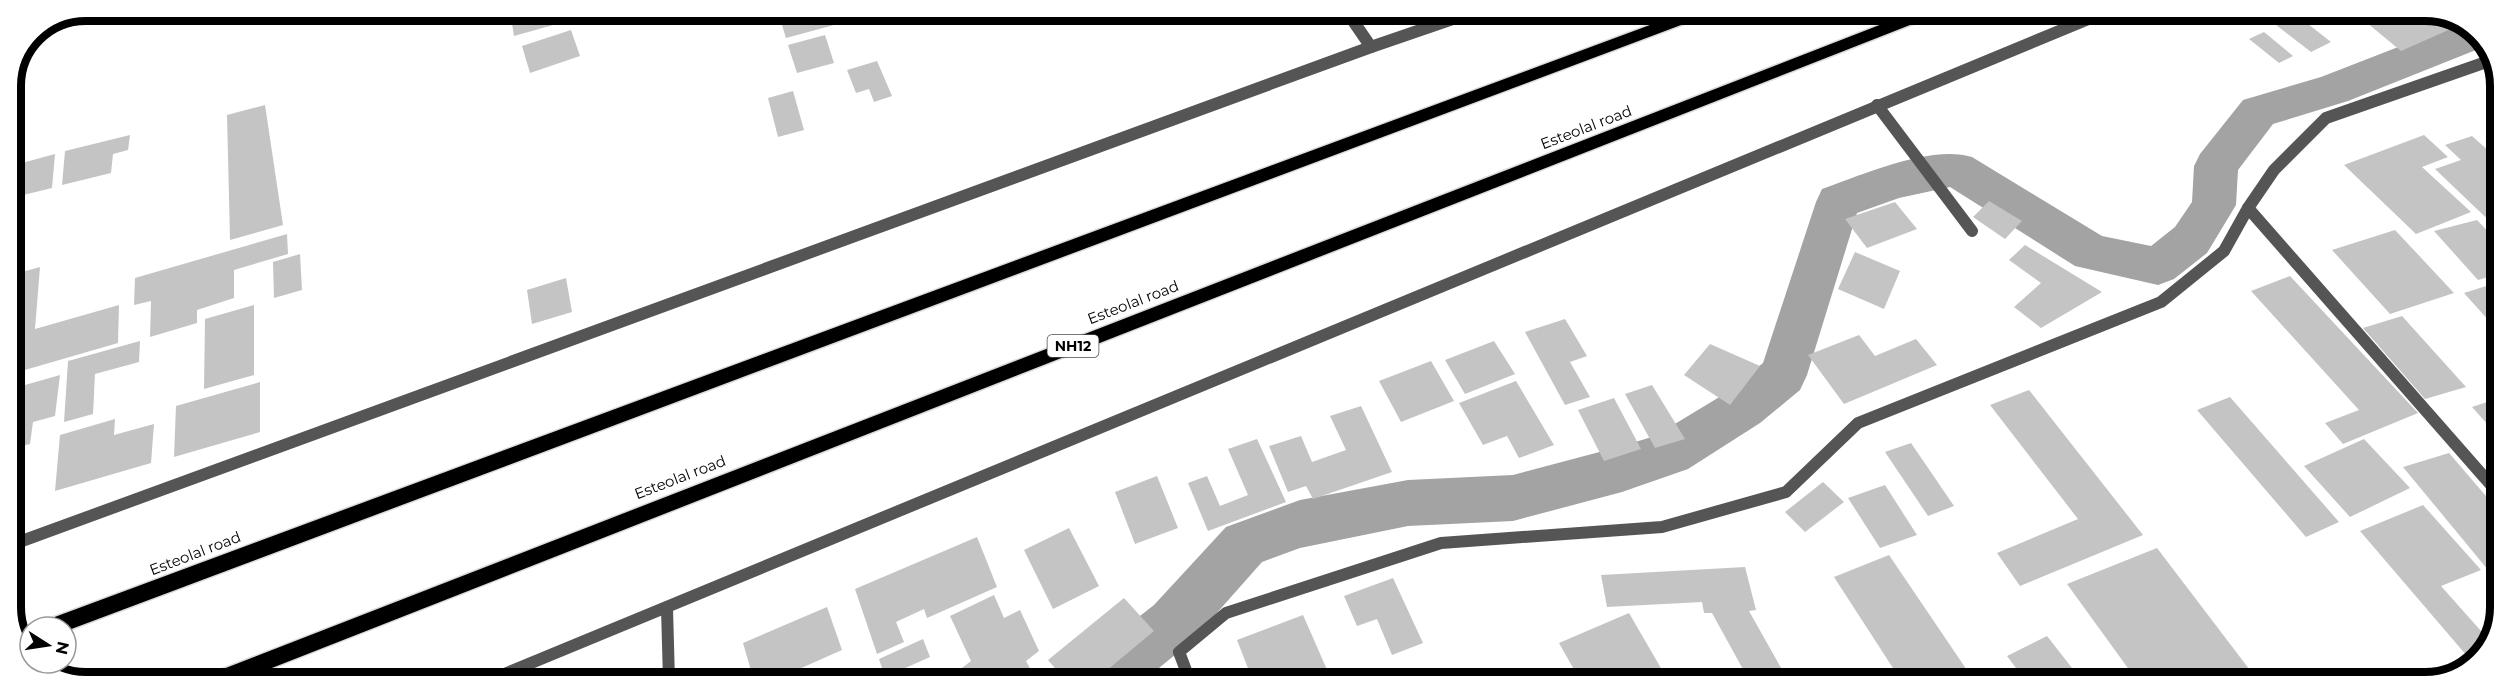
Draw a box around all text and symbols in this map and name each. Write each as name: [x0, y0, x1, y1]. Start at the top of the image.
street label: Esteolal road: [1538, 101, 1634, 153]
street label: Esteolal road: [1085, 276, 1181, 328]
road number: NH12: [1048, 335, 1098, 357]
street label: Esteolal road: [632, 451, 728, 503]
street label: Esteolal road: [147, 527, 243, 579]
north arrow: [18, 615, 78, 675]
text: N: [52, 640, 73, 656]

